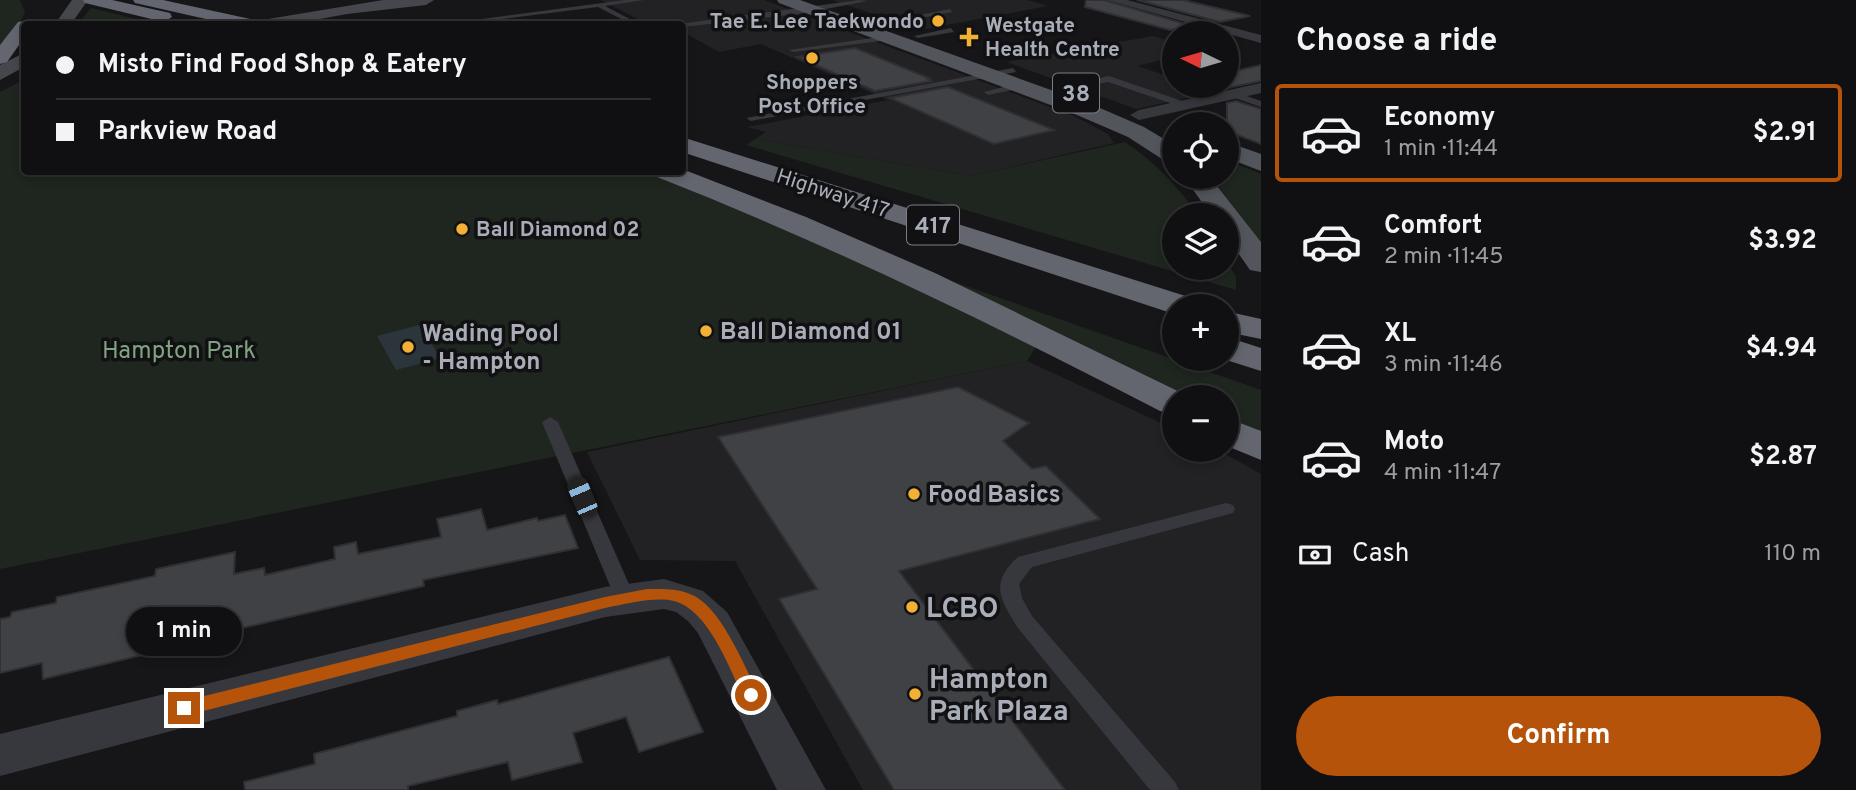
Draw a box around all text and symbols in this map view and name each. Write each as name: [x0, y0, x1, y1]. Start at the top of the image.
place label: Tae E. Lee Taekwondo: [710, 9, 924, 36]
marker: Tae E. Lee Taekwondo: [930, 13, 946, 29]
place label: Westgate Health Centre: [985, 13, 1120, 64]
north arrow: [1162, 21, 1239, 98]
map controls: [1162, 21, 1239, 462]
text: Choose a ride: [1296, 22, 1497, 62]
marker: Westgate Health Centre: [959, 27, 979, 47]
text: Misto Find Food Shop & Eatery: [98, 49, 467, 82]
marker: Shoppers Post Office: [804, 50, 820, 66]
place label: Shoppers Post Office: [758, 70, 866, 121]
road number: 38: [1053, 74, 1099, 113]
icon: car: [1300, 102, 1363, 165]
text: Economy: [1384, 102, 1495, 135]
button: locate: [1162, 112, 1239, 189]
text: Parkview Road: [98, 116, 277, 149]
text: $2.91: [1753, 117, 1817, 150]
text: 1 min · 11:44: [1384, 135, 1498, 164]
street label: Highway 417: [773, 163, 892, 225]
button: layers: [1162, 203, 1239, 280]
road number: 417: [907, 206, 959, 244]
icon: car: [1300, 210, 1363, 273]
text: Comfort: [1384, 210, 1482, 243]
place label: Ball Diamond 02: [476, 217, 639, 244]
marker: Ball Diamond 02: [454, 221, 470, 237]
text: $3.92: [1748, 225, 1817, 258]
text: 2 min · 11:45: [1384, 243, 1503, 272]
button: +: [1162, 294, 1239, 371]
place label: Ball Diamond 01: [720, 318, 901, 348]
icon: car: [1300, 318, 1363, 381]
text: XL: [1384, 318, 1416, 351]
place label: Wading Pool - Hampton: [422, 320, 559, 378]
marker: Ball Diamond 01: [698, 323, 714, 339]
text: $4.94: [1746, 333, 1817, 366]
park label: Hampton Park: [102, 337, 256, 367]
marker: Wading Pool - Hampton: [400, 339, 416, 355]
text: 3 min · 11:46: [1384, 351, 1503, 380]
button: −: [1162, 385, 1239, 462]
icon: car: [1300, 426, 1363, 489]
text: Moto: [1384, 426, 1444, 459]
text: $2.87: [1749, 441, 1817, 474]
text: 4 min · 11:47: [1384, 459, 1501, 488]
car: [565, 474, 600, 520]
place label: Food Basics: [928, 481, 1061, 511]
marker: Food Basics: [906, 486, 922, 502]
icon: cash: [1296, 536, 1334, 574]
text: Cash: [1352, 538, 1409, 571]
text: 110 m: [1764, 540, 1821, 569]
place label: LCBO: [926, 592, 999, 628]
marker: LCBO: [904, 599, 920, 615]
callout: 1 min: [126, 606, 242, 656]
text: 1 min: [156, 617, 212, 646]
place label: Hampton Park Plaza: [929, 663, 1069, 731]
route start: [735, 679, 767, 711]
marker: Hampton Park Plaza: [907, 686, 923, 702]
route end: [168, 692, 200, 724]
button: Confirm: [1296, 696, 1821, 776]

